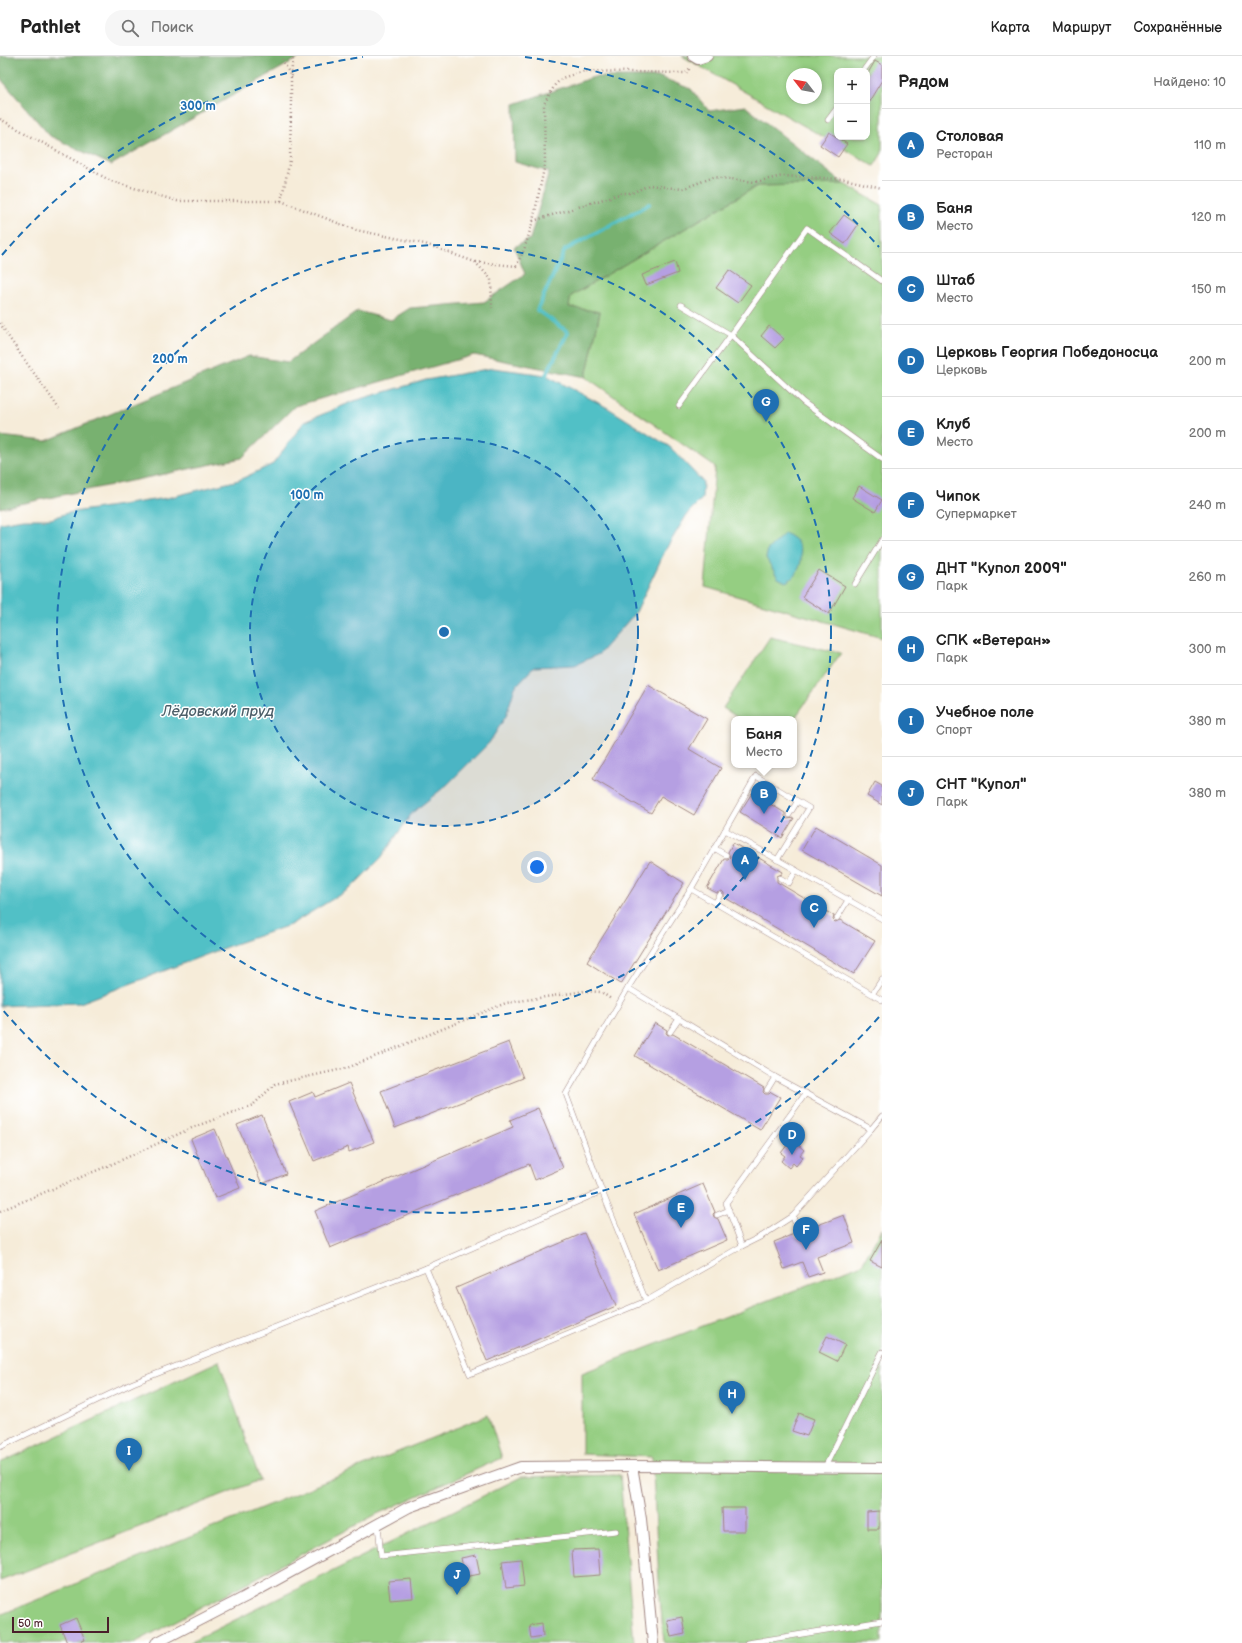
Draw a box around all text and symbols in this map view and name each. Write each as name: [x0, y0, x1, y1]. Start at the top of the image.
search box: [105, 10, 385, 46]
text: Pathlet: [20, 16, 81, 39]
icon: search: [119, 17, 141, 39]
text: Поиск: [151, 18, 194, 37]
text: Карта: [991, 19, 1030, 36]
text: Маршрут: [1052, 19, 1112, 36]
text: Сохранённые: [1134, 19, 1222, 36]
north arrow: [786, 68, 822, 104]
map controls: [834, 68, 870, 140]
button: +: [834, 68, 870, 104]
text: Рядом: [898, 72, 949, 92]
text: Найдено: 10: [1153, 74, 1226, 90]
text: 300 m: [180, 99, 216, 114]
button: −: [834, 104, 870, 140]
text: Столовая: [936, 127, 1004, 146]
text: A: [907, 137, 915, 153]
text: 110 m: [1194, 137, 1226, 153]
text: Ресторан: [936, 146, 993, 162]
text: Баня: [936, 199, 973, 218]
text: B: [906, 209, 916, 225]
text: 120 m: [1191, 209, 1226, 225]
text: Место: [936, 218, 973, 234]
text: Штаб: [936, 271, 975, 290]
text: C: [906, 281, 916, 297]
text: 150 m: [1192, 281, 1226, 297]
text: Место: [936, 290, 973, 306]
text: Церковь Георгия Победоносца: [936, 343, 1158, 362]
text: 200 m: [152, 352, 188, 367]
text: D: [906, 353, 916, 369]
text: 200 m: [1189, 353, 1226, 369]
text: Церковь: [936, 362, 987, 378]
pin: G: [753, 389, 779, 422]
text: Клуб: [936, 415, 970, 434]
text: E: [907, 425, 915, 441]
text: 200 m: [1189, 425, 1226, 441]
text: Место: [936, 434, 973, 450]
text: Чипок: [936, 487, 980, 506]
text: 100 m: [290, 488, 324, 503]
text: F: [907, 497, 915, 513]
text: 240 m: [1189, 497, 1226, 513]
text: Супермаркет: [936, 506, 1017, 522]
text: ДНТ "Купол 2009": [936, 559, 1067, 578]
text: G: [906, 569, 916, 585]
text: 260 m: [1188, 569, 1226, 585]
text: Парк: [936, 578, 968, 594]
centre of rings: [437, 625, 451, 639]
text: СПК «Ветеран»: [936, 631, 1051, 650]
text: H: [906, 641, 916, 657]
text: 300 m: [1188, 641, 1226, 657]
text: Парк: [936, 650, 968, 666]
water label: Лёдовский пруд: [161, 702, 274, 721]
text: Учебное поле: [936, 703, 1034, 722]
text: I: [909, 713, 913, 729]
text: 380 m: [1189, 713, 1226, 729]
popup: [731, 716, 797, 768]
text: Спорт: [936, 722, 972, 738]
text: Баня: [745, 725, 782, 744]
text: Место: [745, 744, 783, 760]
text: СНТ "Купол": [936, 775, 1027, 794]
pin: B: [751, 781, 777, 814]
text: J: [907, 785, 915, 801]
text: 380 m: [1189, 785, 1226, 801]
text: Парк: [936, 794, 968, 810]
pin: A: [732, 847, 758, 880]
your location: [527, 857, 547, 877]
pin: C: [801, 895, 827, 928]
pin: D: [779, 1122, 805, 1155]
pin: E: [668, 1195, 694, 1228]
pin: F: [793, 1217, 819, 1250]
pin: H: [719, 1381, 745, 1414]
pin: I: [116, 1438, 142, 1471]
pin: J: [444, 1562, 470, 1595]
scale bar: [12, 1615, 109, 1634]
text: 50 m: [18, 1617, 43, 1630]

